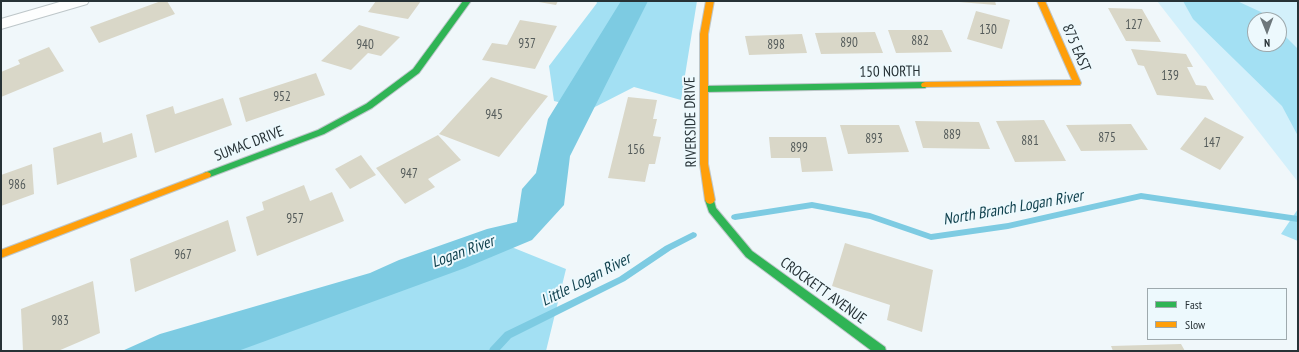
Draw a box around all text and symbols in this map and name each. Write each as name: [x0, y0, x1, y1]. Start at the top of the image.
north arrow: [1247, 12, 1287, 52]
house number: 127: [1125, 17, 1143, 33]
street label: 875 EAST: [1058, 21, 1094, 75]
house number: 130: [979, 22, 997, 38]
house number: 882: [911, 33, 929, 49]
house number: 890: [840, 35, 858, 51]
house number: 937: [518, 36, 536, 52]
text: N: [1264, 36, 1270, 50]
house number: 940: [356, 37, 374, 53]
house number: 898: [767, 37, 785, 53]
street label: 150 NORTH: [859, 62, 921, 82]
house number: 139: [1161, 68, 1179, 84]
street label: RIVERSIDE DRIVE: [681, 77, 701, 167]
house number: 952: [273, 89, 291, 105]
house number: 945: [485, 107, 503, 123]
street label: SUMAC DRIVE: [212, 123, 286, 165]
house number: 889: [943, 127, 961, 143]
house number: 875: [1098, 130, 1116, 146]
house number: 893: [865, 131, 883, 147]
house number: 881: [1021, 133, 1039, 149]
house number: 147: [1203, 135, 1221, 151]
house number: 899: [790, 140, 808, 156]
house number: 156: [627, 142, 645, 158]
house number: 947: [400, 166, 418, 182]
house number: 986: [8, 177, 26, 193]
water label: North Branch Logan River: [942, 186, 1084, 230]
house number: 957: [286, 211, 304, 227]
water label: Logan River: [429, 232, 497, 272]
house number: 967: [174, 247, 192, 263]
water label: Little Logan River: [538, 249, 634, 311]
street label: CROCKETT AVENUE: [777, 254, 869, 328]
legend: [1147, 288, 1287, 340]
text: Fast: [1185, 297, 1202, 312]
house number: 983: [51, 313, 69, 329]
text: Slow: [1185, 317, 1205, 332]

